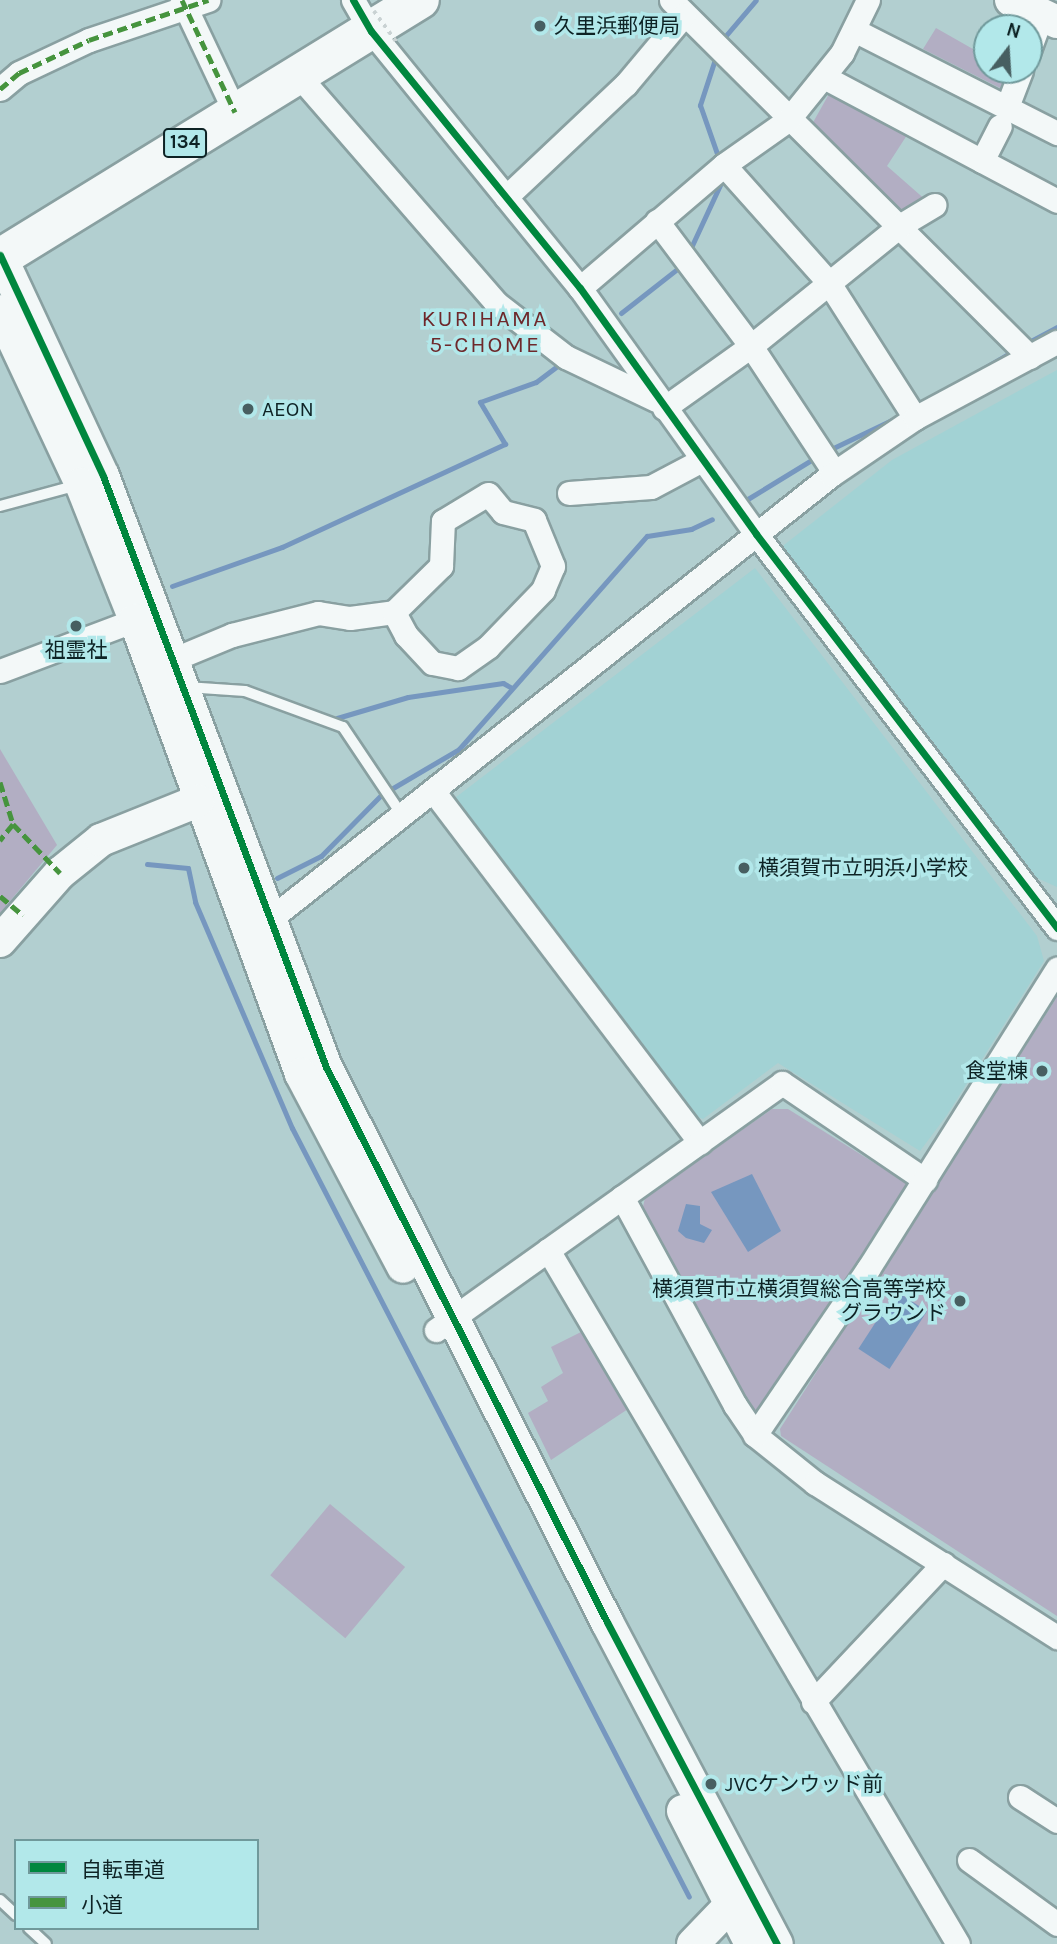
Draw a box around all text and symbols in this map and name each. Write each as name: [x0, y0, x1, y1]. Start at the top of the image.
place label: 久里浜郵便局: [554, 13, 680, 39]
north arrow: [973, 14, 1043, 84]
marker: 久里浜郵便局: [532, 18, 548, 34]
text: N: [1004, 18, 1023, 43]
road number: 134: [162, 127, 208, 158]
district label: KURIHAMA 5-CHOME: [423, 305, 547, 359]
place label: AEON: [262, 396, 314, 422]
marker: AEON: [240, 401, 256, 417]
marker: 祖霊社: [68, 618, 84, 634]
place label: 祖霊社: [45, 637, 107, 663]
place label: 横須賀市立明浜小学校: [758, 855, 968, 881]
marker: 横須賀市立明浜小学校: [736, 860, 752, 876]
place label: 食堂棟: [965, 1058, 1028, 1084]
marker: 食堂棟: [1034, 1063, 1050, 1079]
place label: 横須賀市立横須賀総合高等学校 グラウンド: [652, 1276, 946, 1326]
marker: 横須賀市立横須賀総合高等学校 グラウンド: [952, 1293, 968, 1309]
place label: JVCケンウッド前: [725, 1771, 884, 1797]
marker: JVCケンウッド前: [703, 1776, 719, 1792]
legend: [14, 1839, 259, 1930]
text: 自転車道: [81, 1858, 165, 1882]
text: 小道: [81, 1893, 123, 1917]

